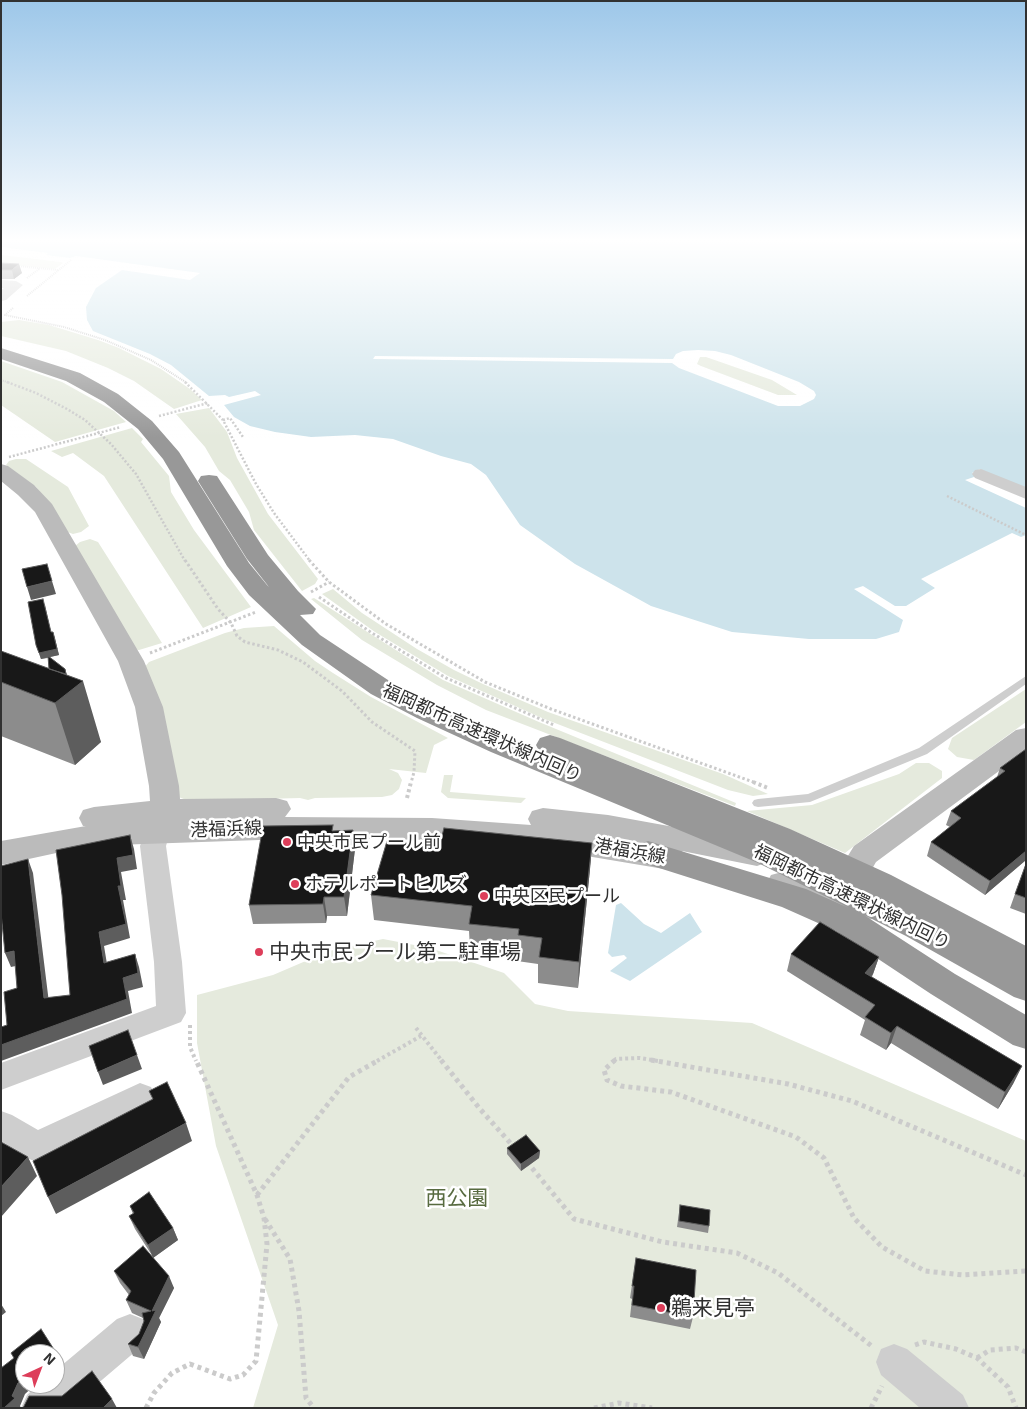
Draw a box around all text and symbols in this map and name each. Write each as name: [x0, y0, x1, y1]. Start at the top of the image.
street label: 福岡都市高速環状線内回り: [379, 679, 585, 787]
street label: 港福浜線: [190, 817, 262, 841]
place label: 中央市民プール前: [297, 831, 441, 853]
street label: 港福浜線: [593, 834, 667, 868]
marker: 中央市民プール前: [281, 836, 293, 848]
street label: 福岡都市高速環状線内回り: [750, 840, 954, 954]
place label: ホテルポートヒルズ: [305, 873, 467, 895]
marker: ホテルポートヒルズ: [289, 878, 301, 890]
place label: 中央区民プール: [494, 885, 620, 907]
marker: 中央区民プール: [478, 890, 490, 902]
place label: 中央市民プール第二駐車場: [269, 939, 521, 965]
marker: 中央市民プール第二駐車場: [253, 946, 265, 958]
park label: 西公園: [426, 1185, 488, 1211]
place label: 鵜来見亭: [671, 1295, 755, 1321]
marker: 鵜来見亭: [655, 1302, 667, 1314]
north arrow: [15, 1344, 65, 1394]
text: N: [40, 1349, 59, 1368]

